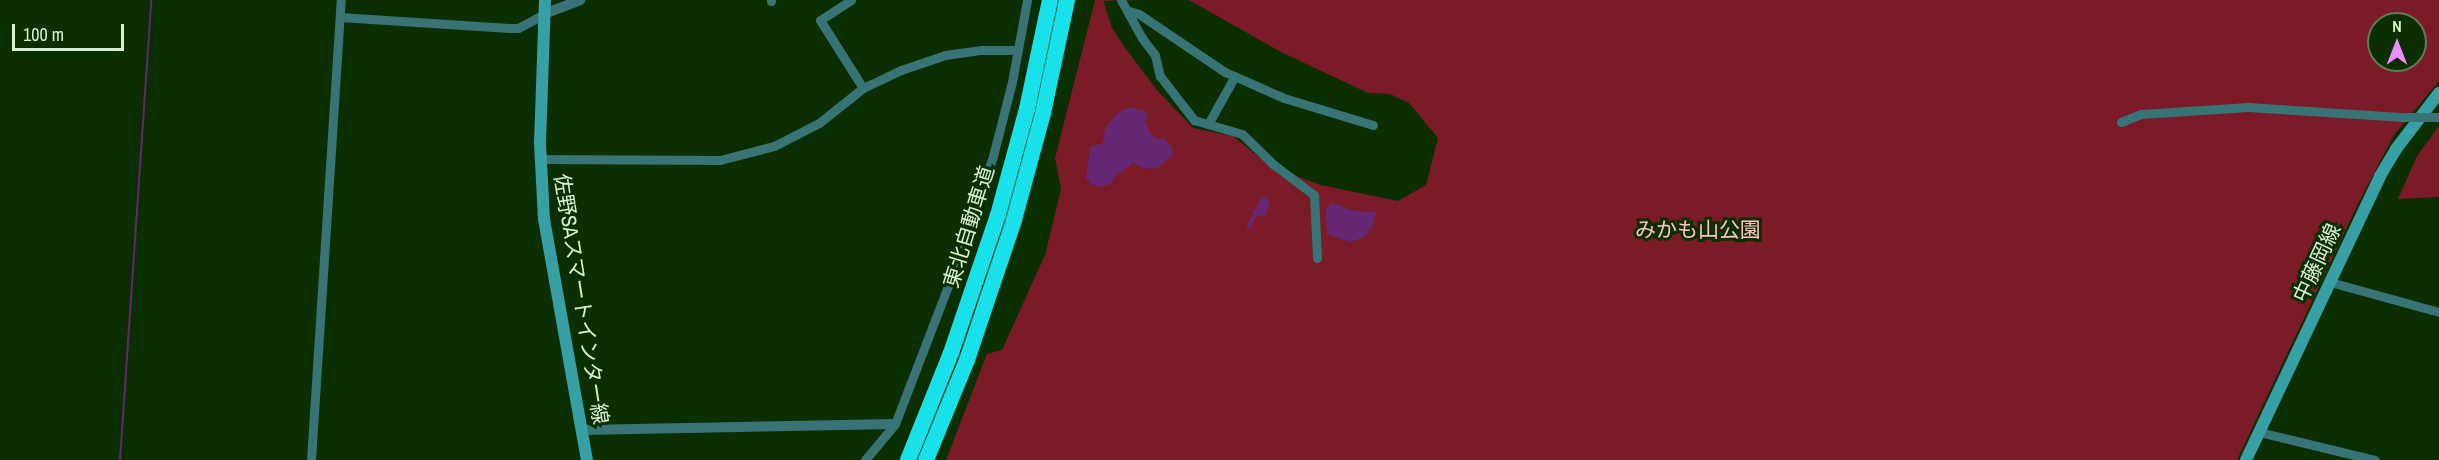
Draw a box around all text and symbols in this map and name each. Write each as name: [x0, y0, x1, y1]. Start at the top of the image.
scale bar: [15, 12, 128, 50]
north arrow: [2367, 12, 2427, 72]
text: N: [2392, 15, 2402, 37]
text: 100 m: [23, 22, 64, 47]
street label: 東北自動車道: [939, 163, 999, 291]
street label: 佐野SAスマートインター線: [549, 172, 613, 426]
park label: みかも山公園: [1635, 217, 1761, 243]
street label: 中藤岡線: [2288, 220, 2346, 306]

